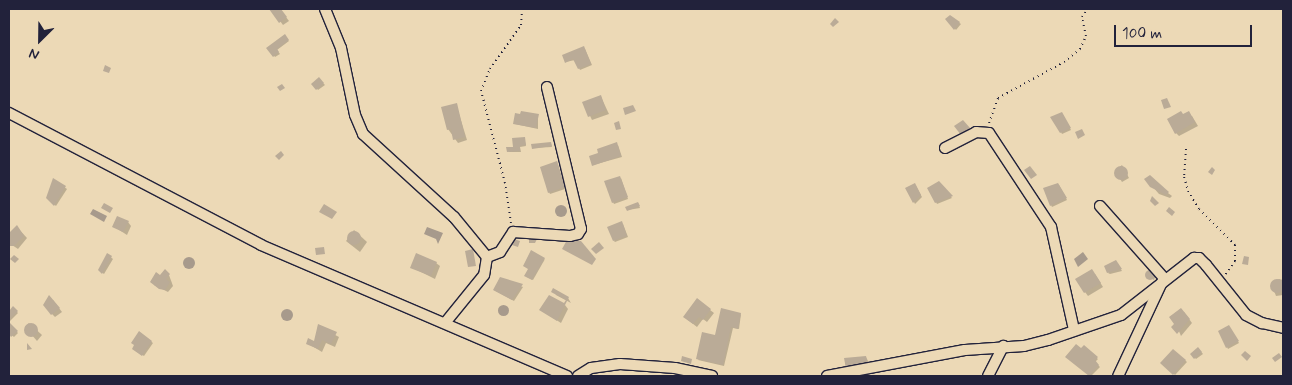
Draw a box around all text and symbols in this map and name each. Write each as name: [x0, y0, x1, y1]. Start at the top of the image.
north arrow: [15, 15, 65, 65]
scale bar: [1117, 15, 1254, 47]
text: 100 m: [1122, 24, 1162, 44]
text: N: [26, 44, 42, 64]

